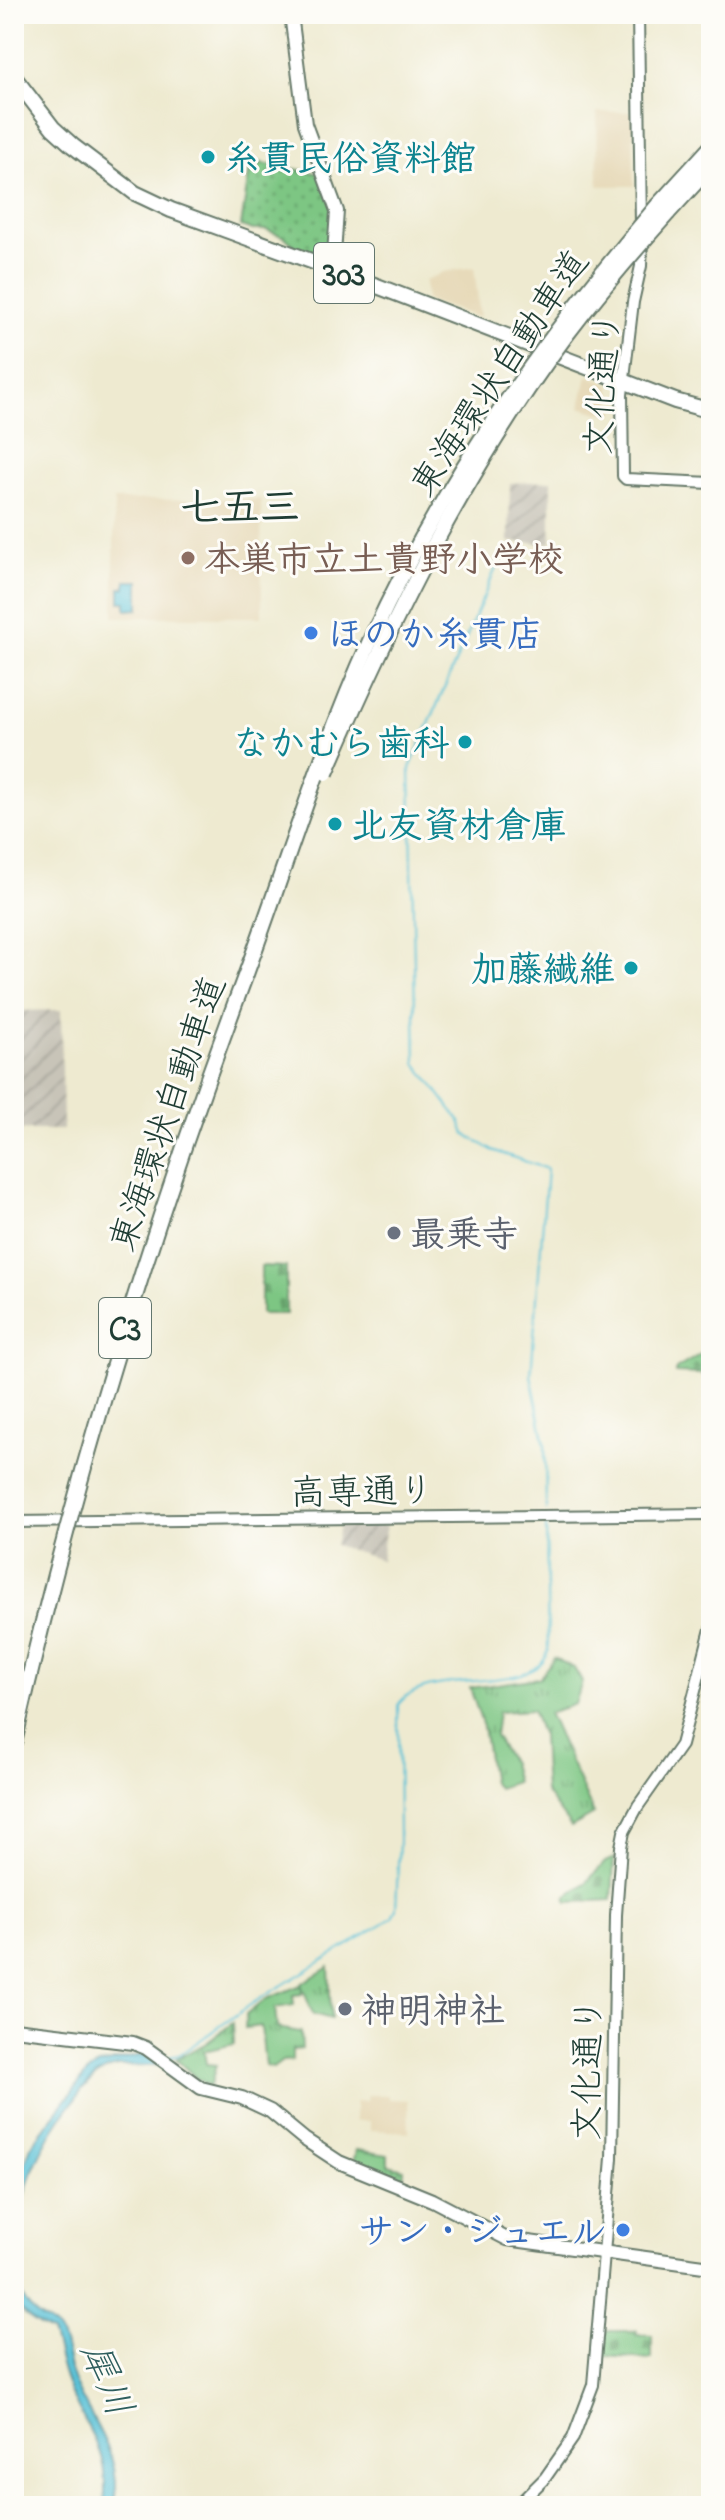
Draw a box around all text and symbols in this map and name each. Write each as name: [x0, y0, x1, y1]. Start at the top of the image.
place label: 糸貫民俗資料館: [224, 135, 476, 188]
marker: 糸貫民俗資料館: [199, 148, 217, 166]
street label: 東海環状自動車道: [399, 240, 604, 509]
road number: 303: [314, 243, 374, 303]
street label: 文化通り: [574, 310, 637, 457]
district label: 七五三: [180, 481, 300, 540]
place label: 本巣市立土貴野小学校: [204, 536, 564, 589]
marker: 本巣市立土貴野小学校: [179, 549, 197, 567]
place label: ほのか糸貫店: [327, 611, 543, 664]
marker: ほのか糸貫店: [302, 624, 320, 642]
place label: なかむら歯科: [233, 720, 450, 773]
marker: なかむら歯科: [456, 733, 474, 751]
place label: 北友資材倉庫: [351, 802, 567, 855]
marker: 北友資材倉庫: [326, 815, 344, 833]
place label: 加藤繊維: [471, 946, 615, 999]
marker: 加藤繊維: [622, 959, 640, 977]
street label: 東海環状自動車道: [98, 970, 242, 1259]
place label: 最乗寺: [410, 1211, 518, 1264]
marker: 最乗寺: [385, 1224, 403, 1242]
road number: C3: [99, 1298, 151, 1358]
street label: 高専通り: [290, 1467, 435, 1522]
place label: 神明神社: [361, 1987, 505, 2040]
street label: 文化通り: [563, 1997, 618, 2142]
marker: 神明神社: [336, 2000, 354, 2018]
place label: サン・ジュエル: [358, 2208, 607, 2261]
marker: サン・ジュエル: [614, 2221, 632, 2239]
water label: 犀川: [64, 2335, 145, 2426]

